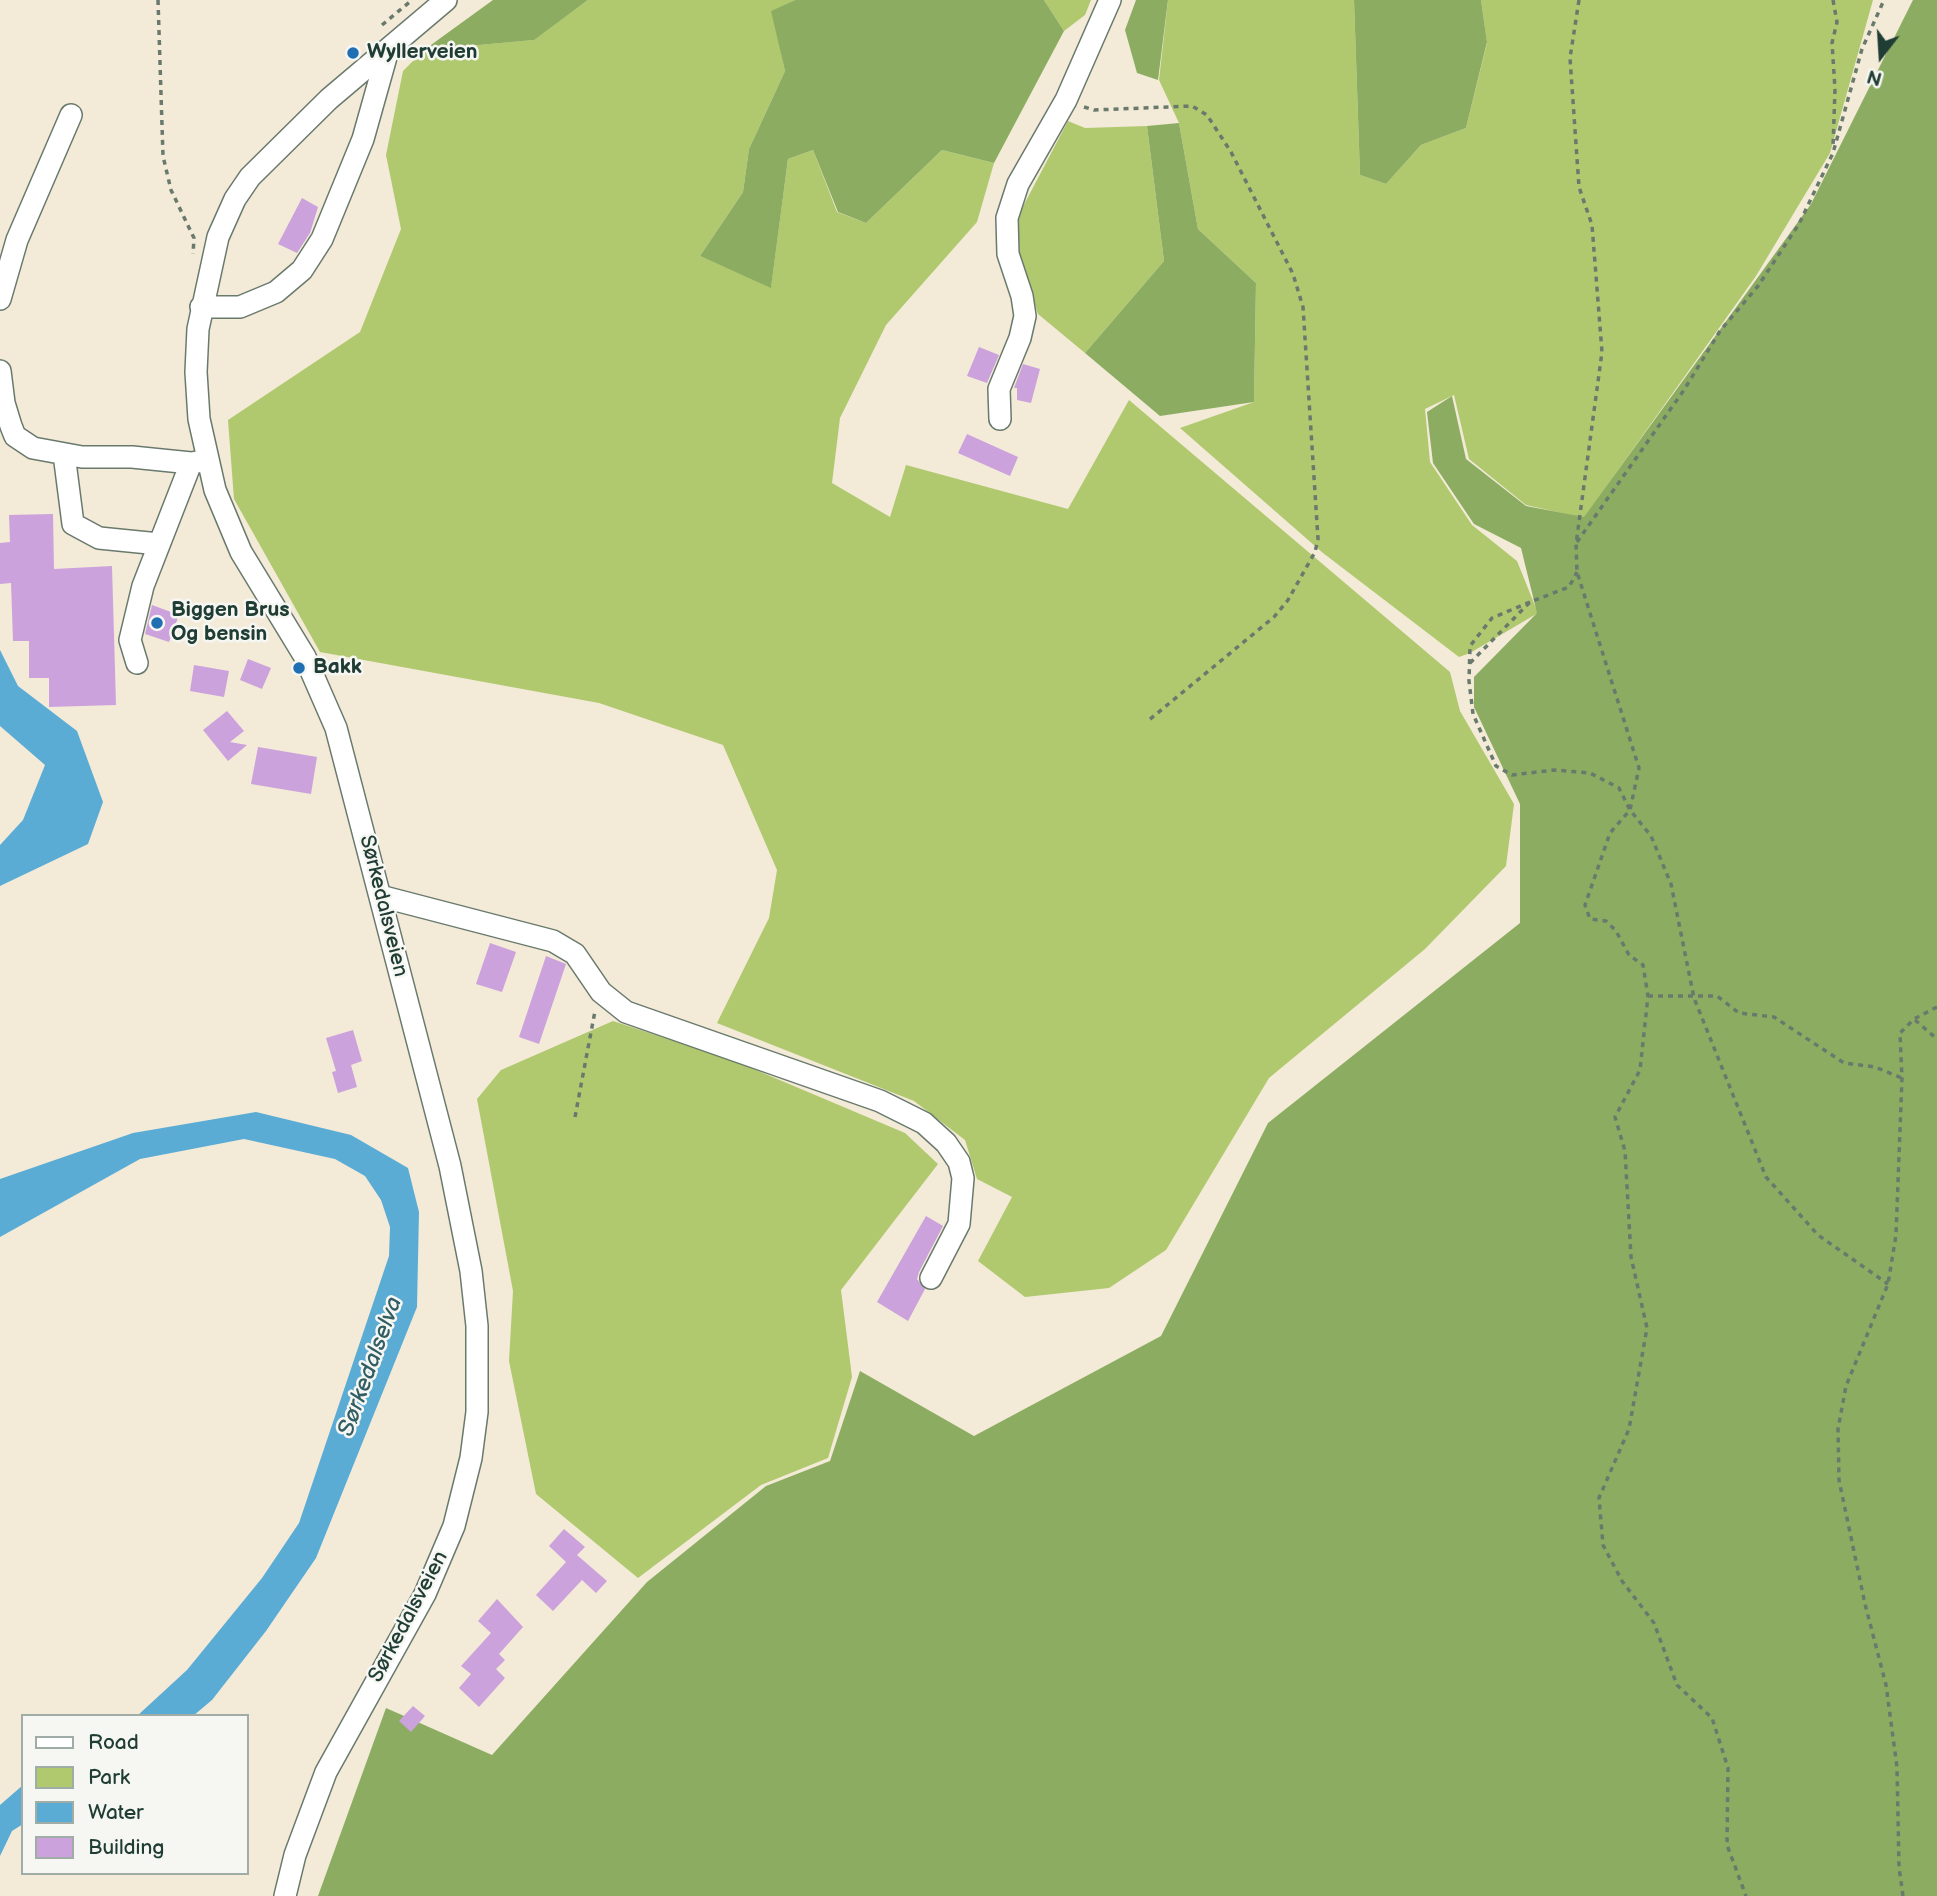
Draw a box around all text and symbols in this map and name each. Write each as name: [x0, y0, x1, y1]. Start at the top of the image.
north arrow: [1846, 21, 1916, 91]
place label: Wyllerveien: [367, 40, 478, 66]
marker: Wyllerveien: [345, 45, 361, 61]
text: N: [1865, 63, 1885, 90]
place label: Biggen Brus Og bensin: [171, 598, 290, 648]
marker: Biggen Brus Og bensin: [149, 615, 165, 631]
place label: Bakk: [313, 655, 362, 681]
marker: Bakk: [291, 660, 307, 676]
street label: Sørkedalsveien: [353, 833, 413, 979]
water label: Sørkedalselva: [333, 1293, 409, 1441]
street label: Sørkedalsveien: [364, 1547, 454, 1687]
legend: [21, 1714, 248, 1875]
text: Road: [88, 1730, 139, 1755]
text: Park: [88, 1765, 130, 1790]
text: Water: [88, 1800, 144, 1825]
text: Building: [88, 1835, 164, 1860]

